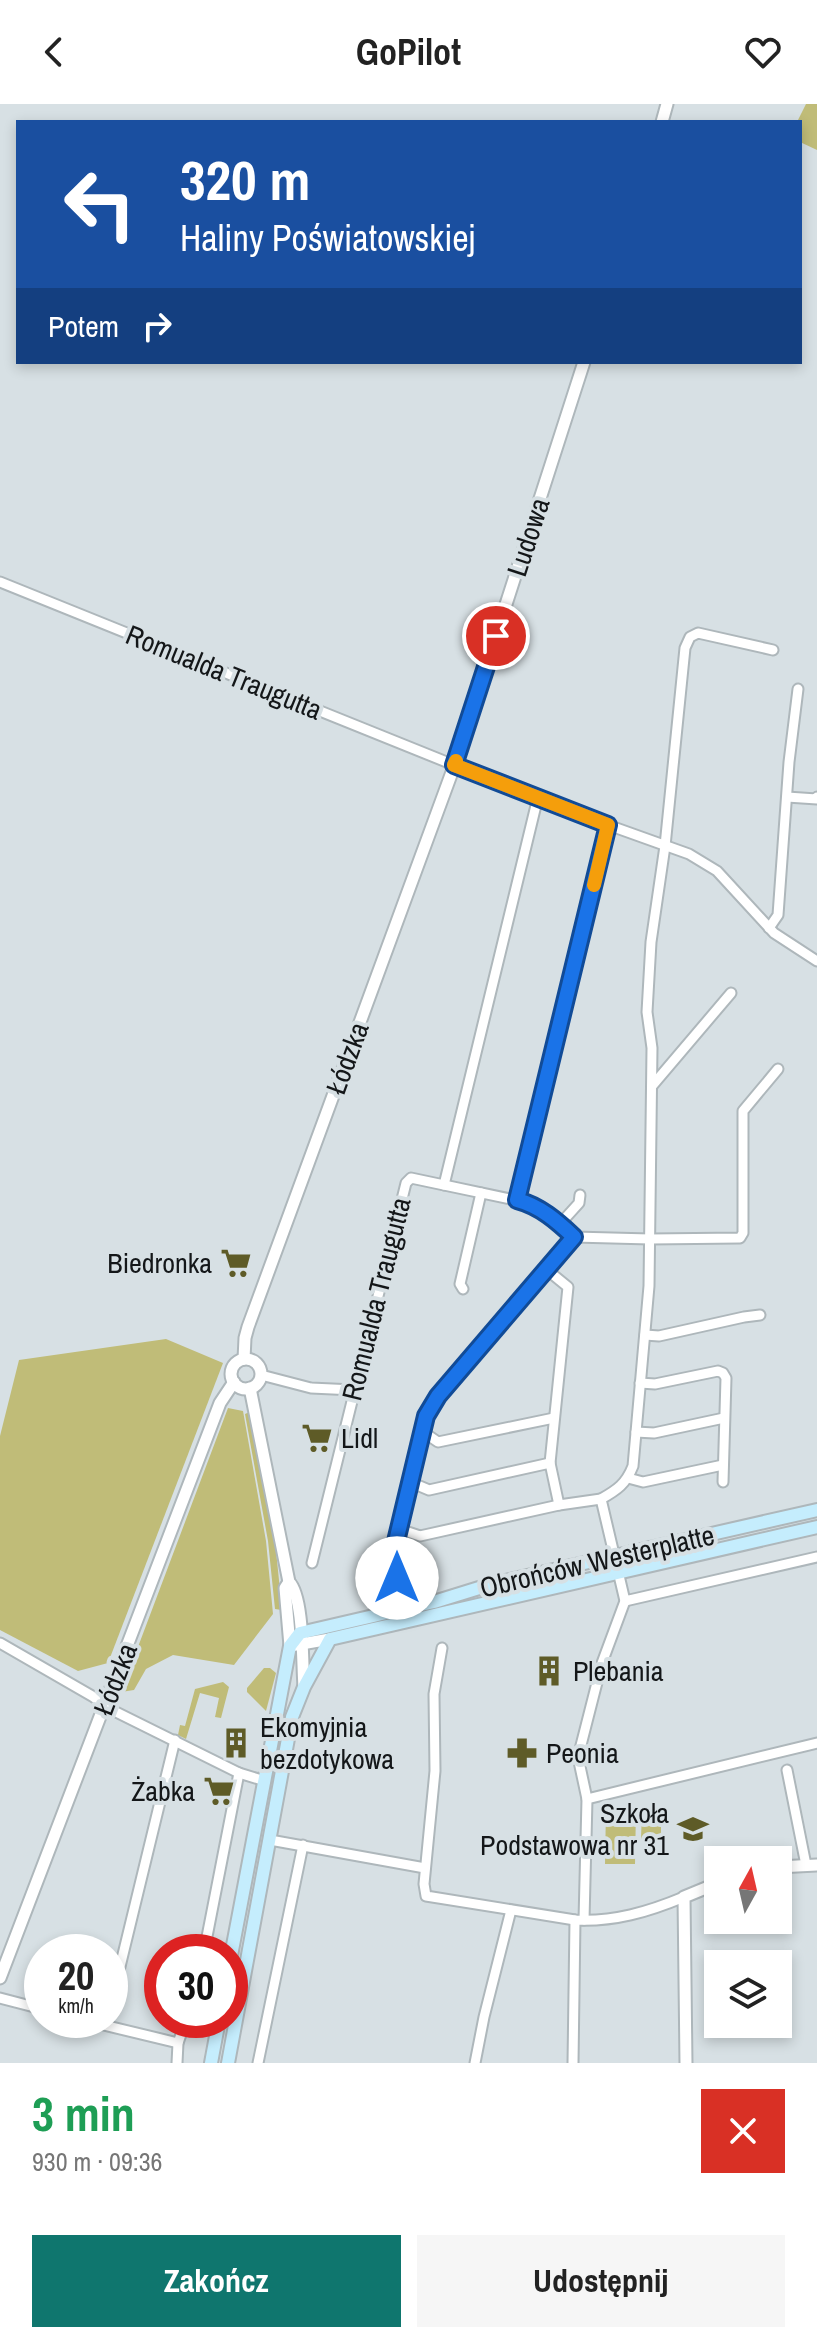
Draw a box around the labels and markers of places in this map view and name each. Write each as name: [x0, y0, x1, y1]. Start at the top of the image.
pin: [462, 602, 530, 670]
place label: Biedronka: [107, 1244, 212, 1282]
supermarket icon: Biedronka: [219, 1246, 253, 1280]
place label: Lidl: [341, 1419, 378, 1457]
supermarket icon: Lidl: [300, 1421, 334, 1455]
place label: Plebania: [573, 1652, 664, 1690]
building icon: Plebania: [532, 1654, 566, 1688]
place label: Ekomyjnia bezdotykowa: [260, 1708, 394, 1778]
building icon: Ekomyjnia bezdotykowa: [219, 1726, 253, 1760]
place label: Peonia: [546, 1734, 619, 1772]
pharmacy icon: Peonia: [505, 1736, 539, 1770]
place label: Żabka: [131, 1772, 195, 1810]
supermarket icon: Żabka: [202, 1774, 236, 1808]
place label: Szkoła Podstawowa nr 31: [480, 1794, 669, 1864]
school or university icon: Szkoła Podstawowa nr 31: [676, 1812, 710, 1846]

